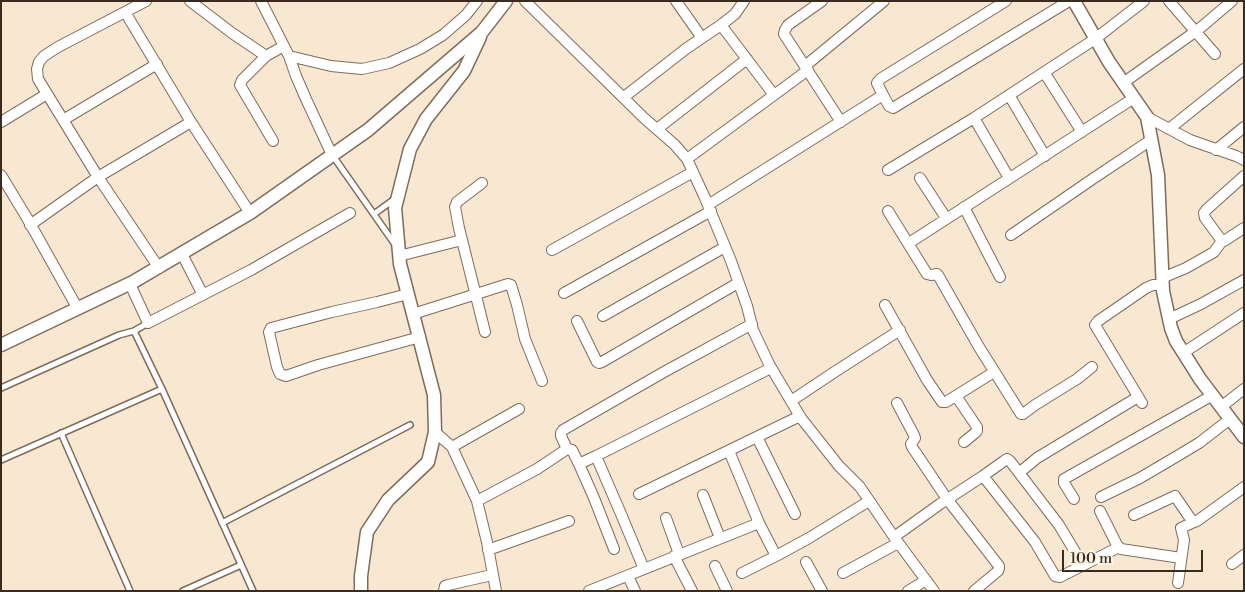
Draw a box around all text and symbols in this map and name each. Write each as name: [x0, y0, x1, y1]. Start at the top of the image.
scale bar: [1065, 540, 1206, 572]
text: 100 m: [1070, 549, 1112, 568]

